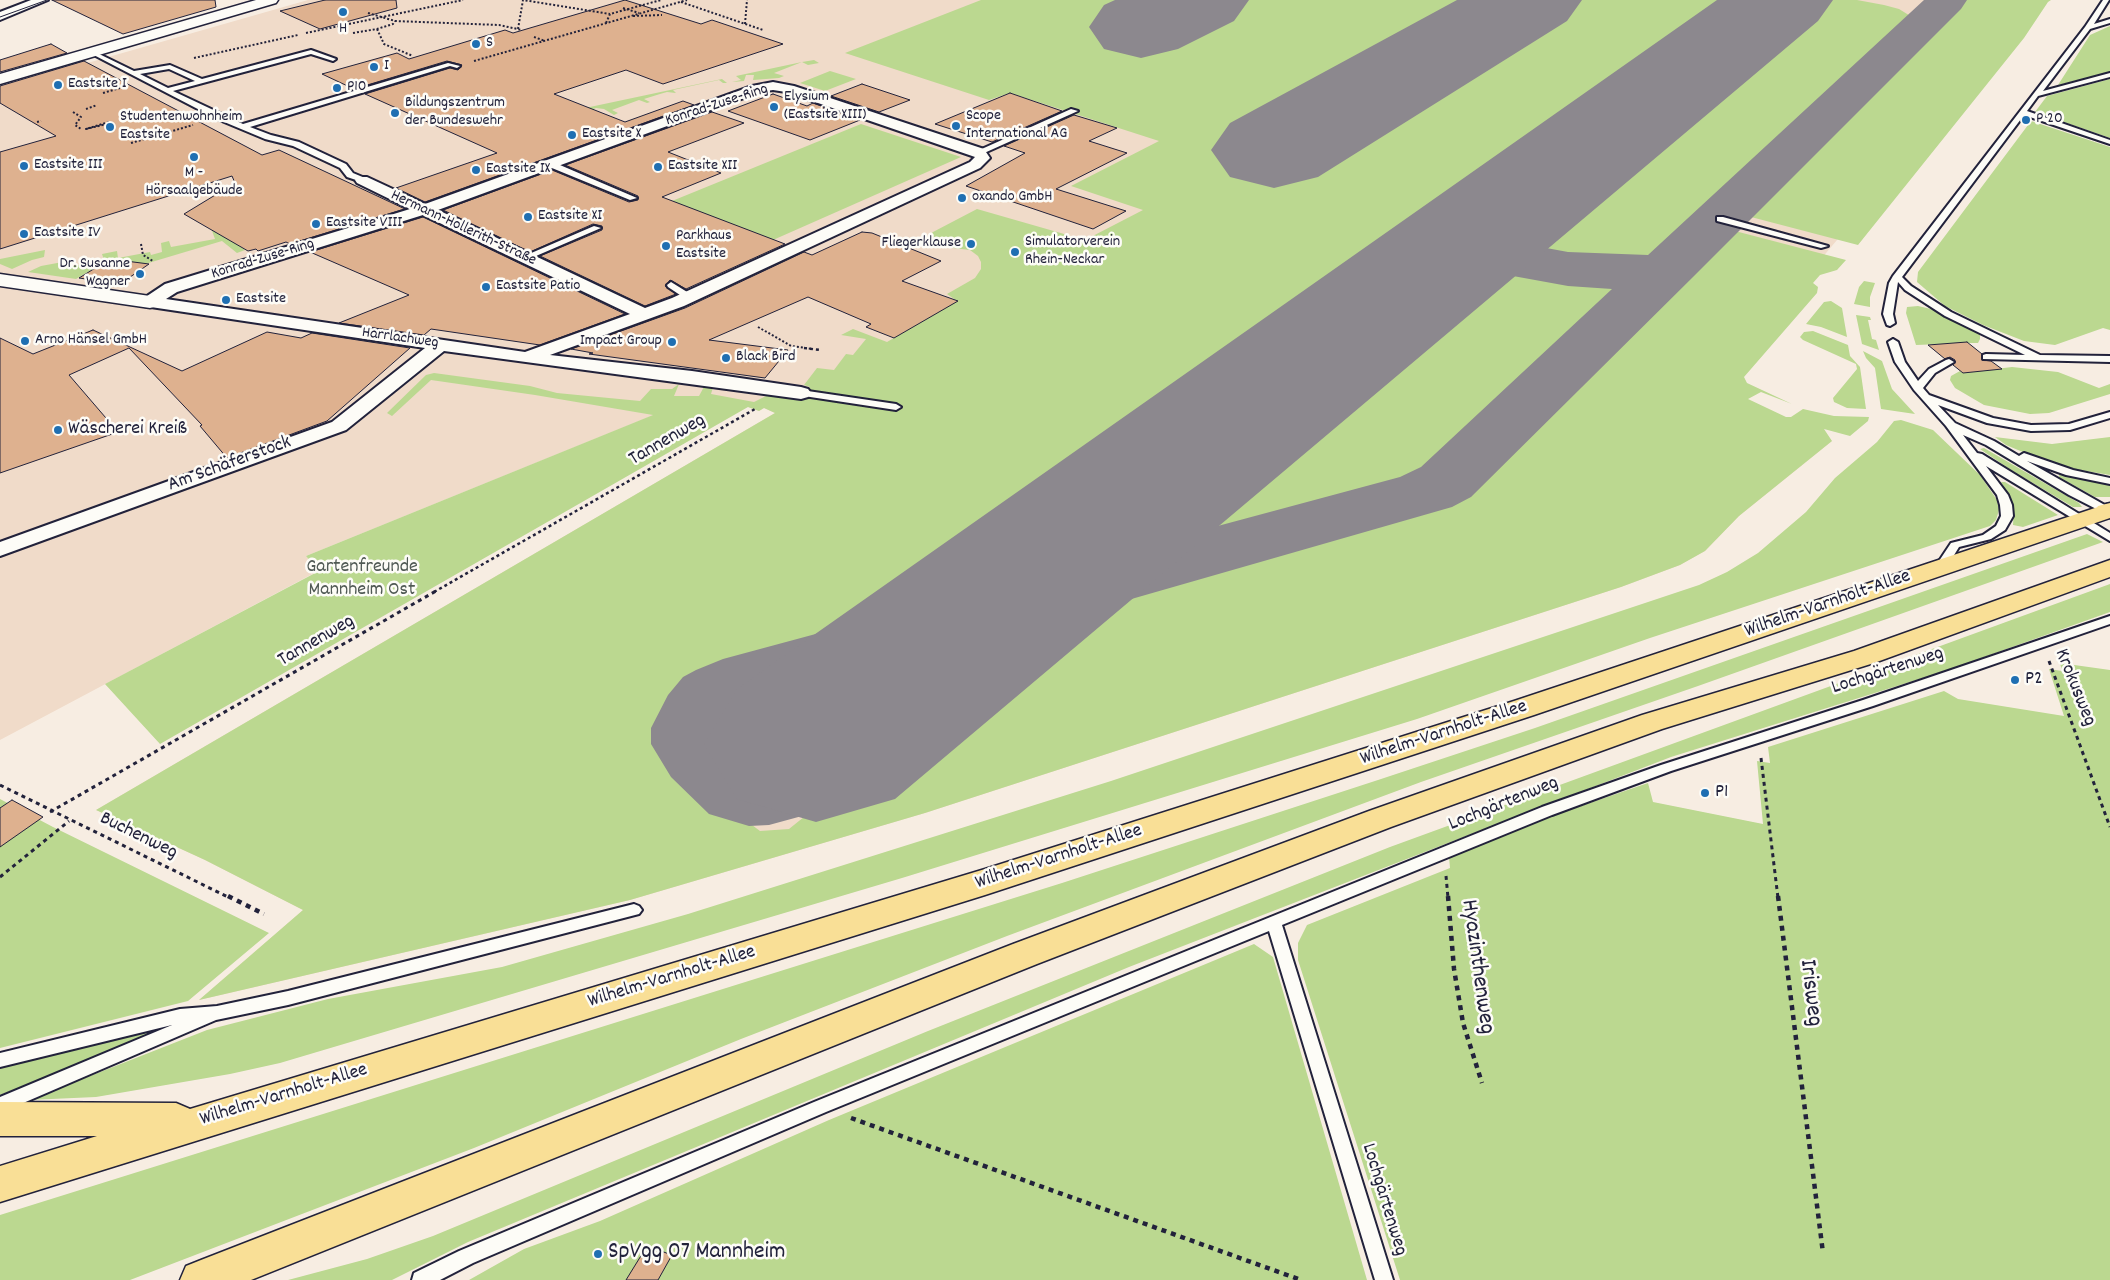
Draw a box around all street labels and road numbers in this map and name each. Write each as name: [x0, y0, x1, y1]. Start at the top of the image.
street label: Konrad-Zuse-Ring: [663, 80, 771, 132]
street label: Hermann-Hollerith-Straße: [387, 187, 539, 271]
street label: Konrad-Zuse-Ring: [209, 235, 317, 285]
street label: Harrlachweg: [361, 324, 439, 354]
street label: Tannenweg: [625, 410, 711, 472]
street label: Am Schäferstock: [165, 432, 295, 498]
street label: Wilhelm-Varnholt-Allee: [1742, 565, 1914, 645]
street label: Tannenweg: [274, 611, 360, 673]
street label: Lochgärtenweg: [1829, 643, 1947, 701]
street label: Krokusweg: [2048, 646, 2100, 730]
street label: Wilhelm-Varnholt-Allee: [1358, 696, 1530, 772]
street label: Lochgärtenweg: [1446, 772, 1562, 838]
street label: Buchenweg: [95, 808, 181, 866]
street label: Wilhelm-Varnholt-Allee: [973, 820, 1145, 896]
street label: Hyazinthenweg: [1452, 898, 1500, 1036]
street label: Wilhelm-Varnholt-Allee: [585, 941, 759, 1015]
street label: Irisweg: [1791, 958, 1827, 1028]
street label: Wilhelm-Varnholt-Allee: [197, 1059, 371, 1133]
street label: Lochgärtenweg: [1355, 1141, 1411, 1259]

